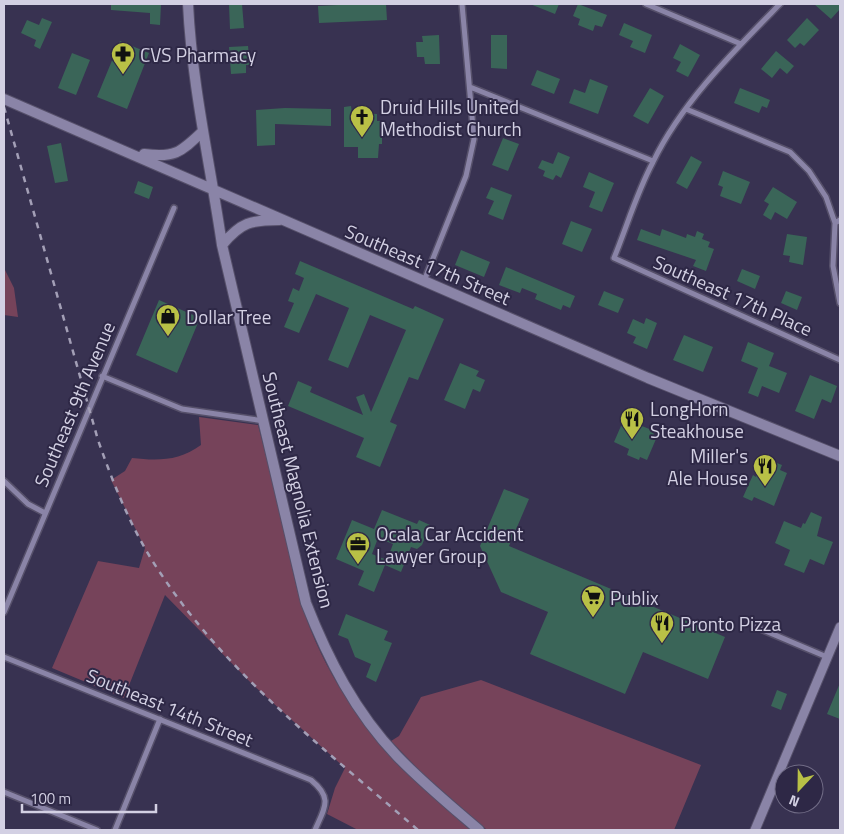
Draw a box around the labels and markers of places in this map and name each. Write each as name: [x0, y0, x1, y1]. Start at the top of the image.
place label: CVS Pharmacy: [140, 40, 256, 69]
pharmacy icon: CVS Pharmacy: [110, 41, 136, 75]
place label: Druid Hills United Methodist Church: [380, 92, 522, 143]
church icon: Druid Hills United Methodist Church: [349, 104, 375, 138]
place label: Dollar Tree: [186, 302, 271, 331]
shop icon: Dollar Tree: [155, 303, 181, 337]
place label: LongHorn Steakhouse: [650, 394, 744, 445]
restaurant icon: LongHorn Steakhouse: [619, 406, 645, 440]
place label: Miller's Ale House: [667, 441, 748, 492]
restaurant icon: Miller's Ale House: [752, 453, 778, 487]
place label: Ocala Car Accident Lawyer Group: [376, 519, 524, 570]
office icon: Ocala Car Accident Lawyer Group: [345, 531, 371, 565]
place label: Publix: [610, 583, 659, 612]
supermarket icon: Publix: [580, 584, 606, 618]
place label: Pronto Pizza: [680, 609, 781, 638]
restaurant icon: Pronto Pizza: [649, 610, 675, 644]

